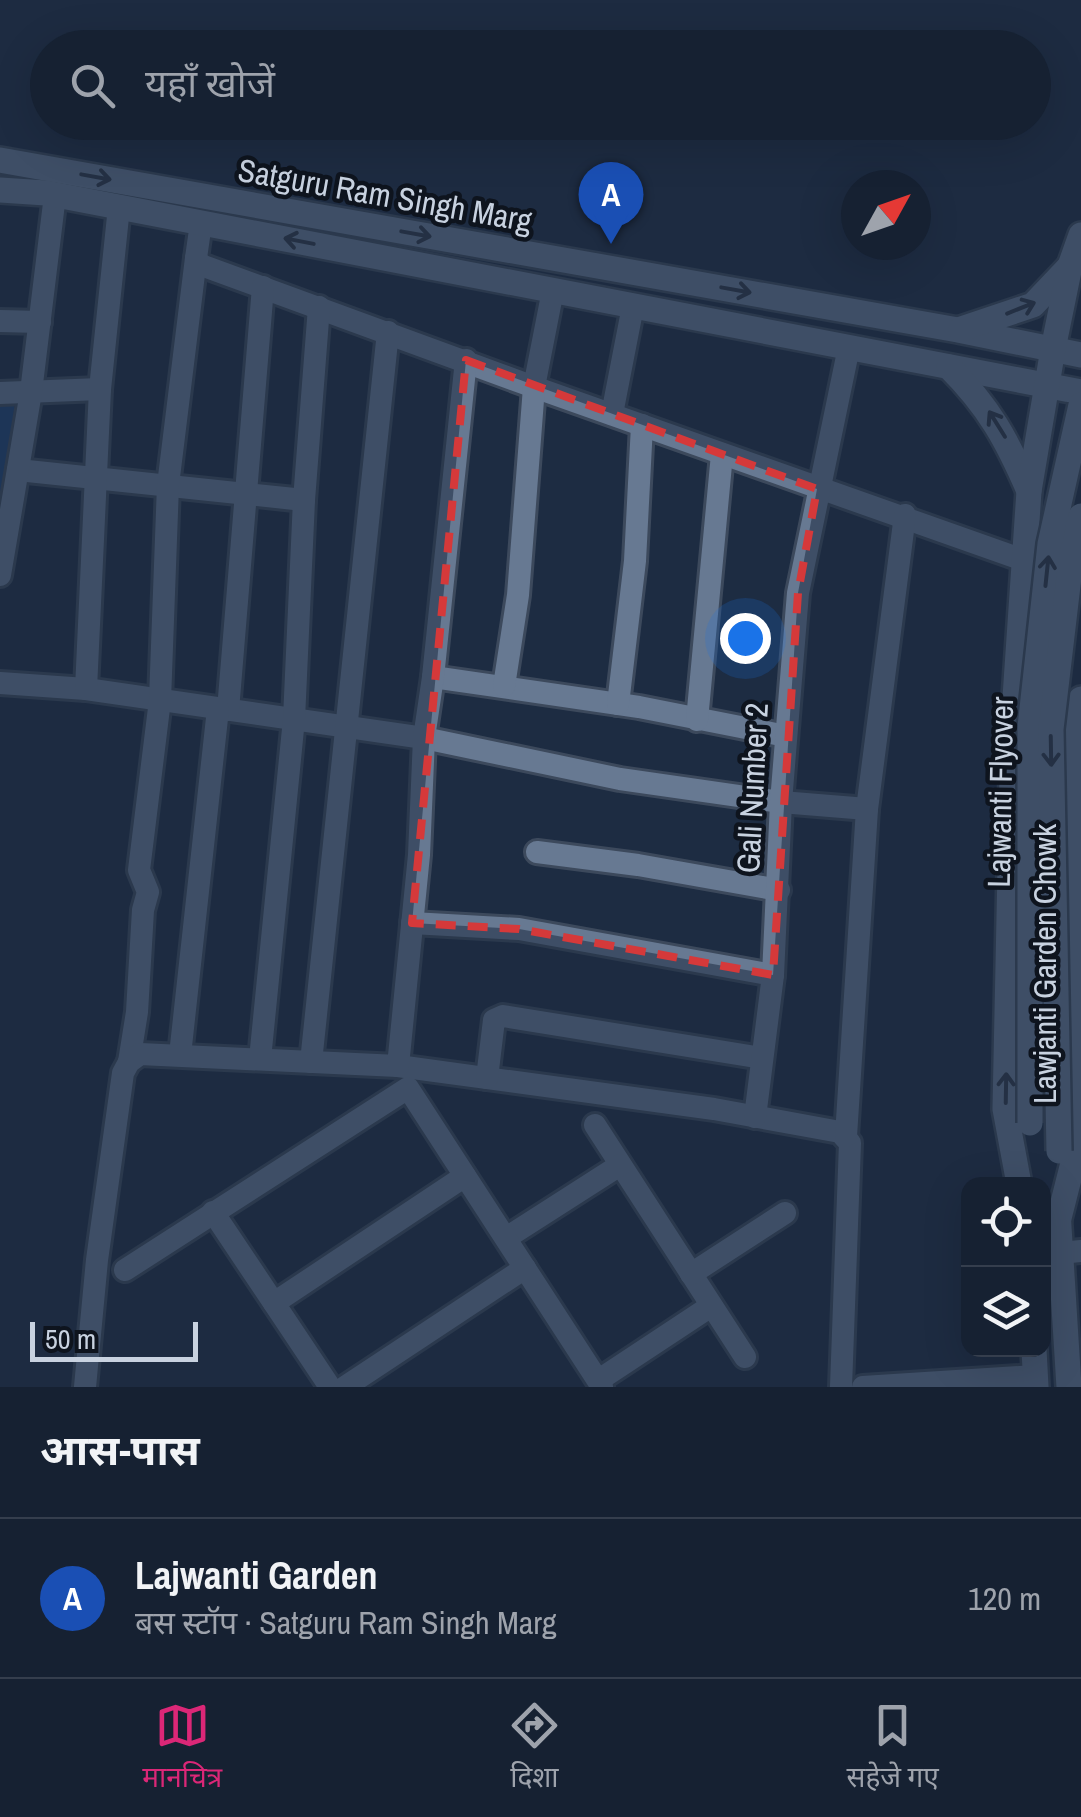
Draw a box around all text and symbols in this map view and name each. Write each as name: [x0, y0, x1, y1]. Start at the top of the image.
search box: [30, 30, 1051, 140]
icon: search: [65, 58, 120, 113]
text: यहाँ खोजें: [145, 58, 275, 109]
street label: Satguru Ram Singh Marg: [235, 148, 536, 242]
pin: A: [578, 162, 644, 244]
one-way arrow: [79, 168, 112, 187]
north arrow: [841, 170, 931, 260]
one-way arrow: [399, 225, 432, 244]
one-way arrow: [283, 231, 315, 250]
one-way arrow: [719, 281, 752, 300]
one-way arrow: [1005, 298, 1036, 316]
one-way arrow: [986, 410, 1007, 439]
one-way arrow: [1037, 556, 1056, 588]
your location: [720, 613, 771, 664]
street label: Lajwanti Flyover: [977, 696, 1023, 888]
street label: Gali Number 2: [726, 702, 778, 874]
one-way arrow: [1042, 734, 1060, 767]
street label: Lawjanti Garden Chowk: [1023, 823, 1066, 1104]
one-way arrow: [996, 1073, 1015, 1105]
map controls: [961, 1177, 1051, 1357]
button: locate: [961, 1177, 1051, 1267]
button: layers: [961, 1267, 1051, 1357]
scale bar: [30, 1317, 198, 1362]
text: 50 m: [45, 1320, 96, 1358]
text: आस-पास: [40, 1422, 200, 1478]
text: Lajwanti Garden: [135, 1550, 377, 1601]
text: A: [63, 1577, 82, 1620]
text: 120 m: [968, 1577, 1041, 1620]
text: बस स्टॉप · Satguru Ram Singh Marg: [135, 1601, 557, 1644]
tab: मानचित्र: [142, 1698, 222, 1798]
tab: दिशा: [507, 1698, 562, 1798]
tab: सहेजे गए: [846, 1698, 939, 1798]

